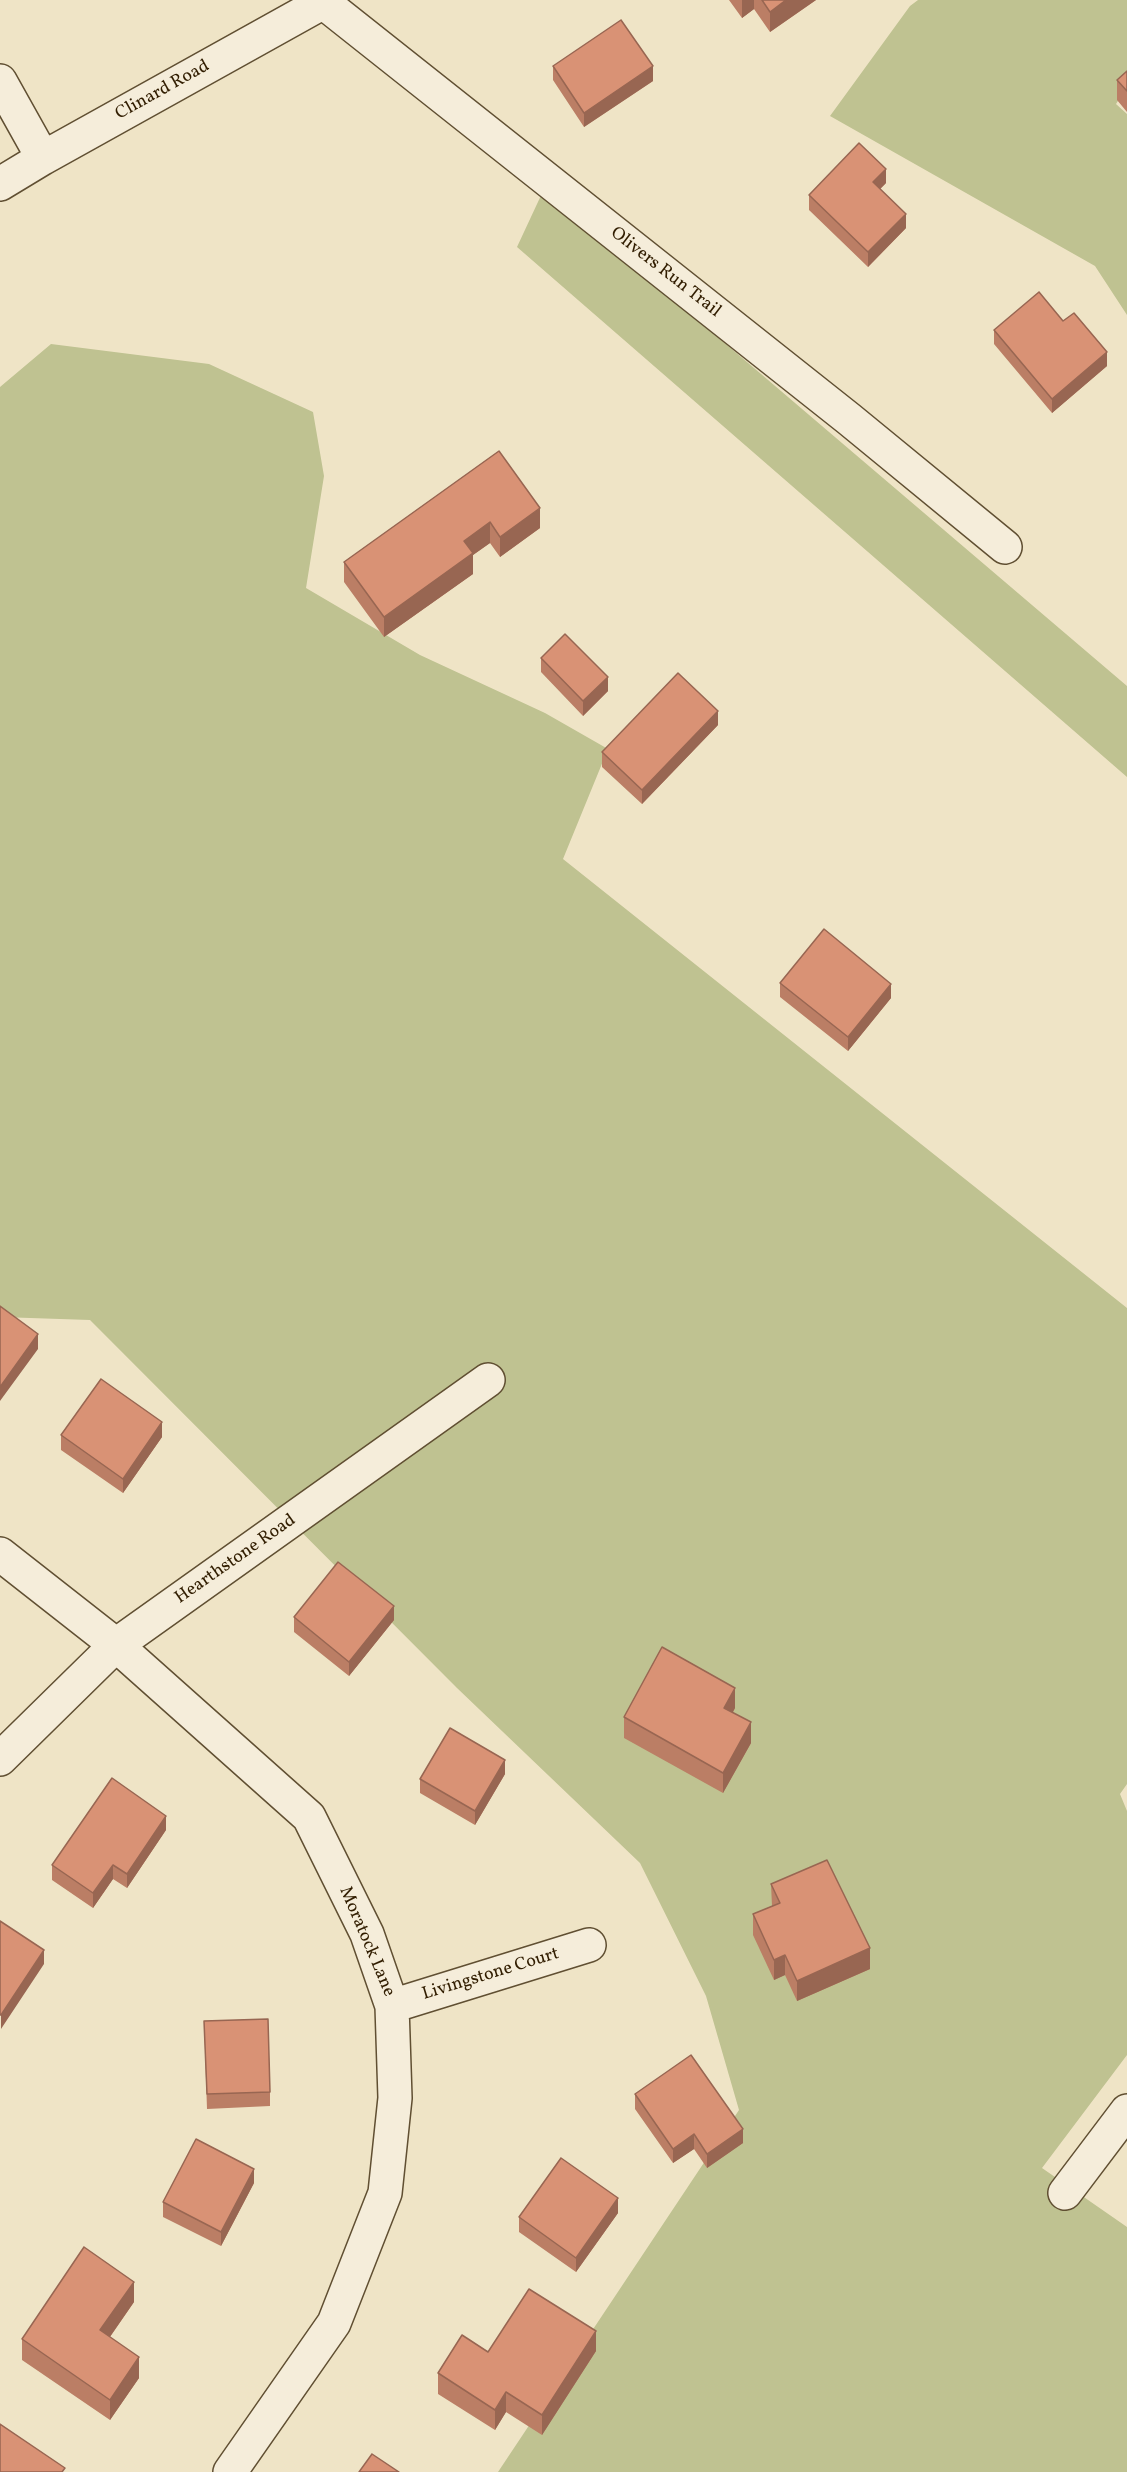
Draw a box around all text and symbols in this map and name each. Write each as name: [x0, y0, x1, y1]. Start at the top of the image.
street label: Clinard Road: [112, 56, 214, 126]
street label: Olivers Run Trail: [605, 223, 725, 323]
street label: Hearthstone Road: [171, 1510, 301, 1610]
street label: Moratock Lane: [333, 1884, 399, 2000]
street label: Livingstone Court: [420, 1944, 562, 2006]

